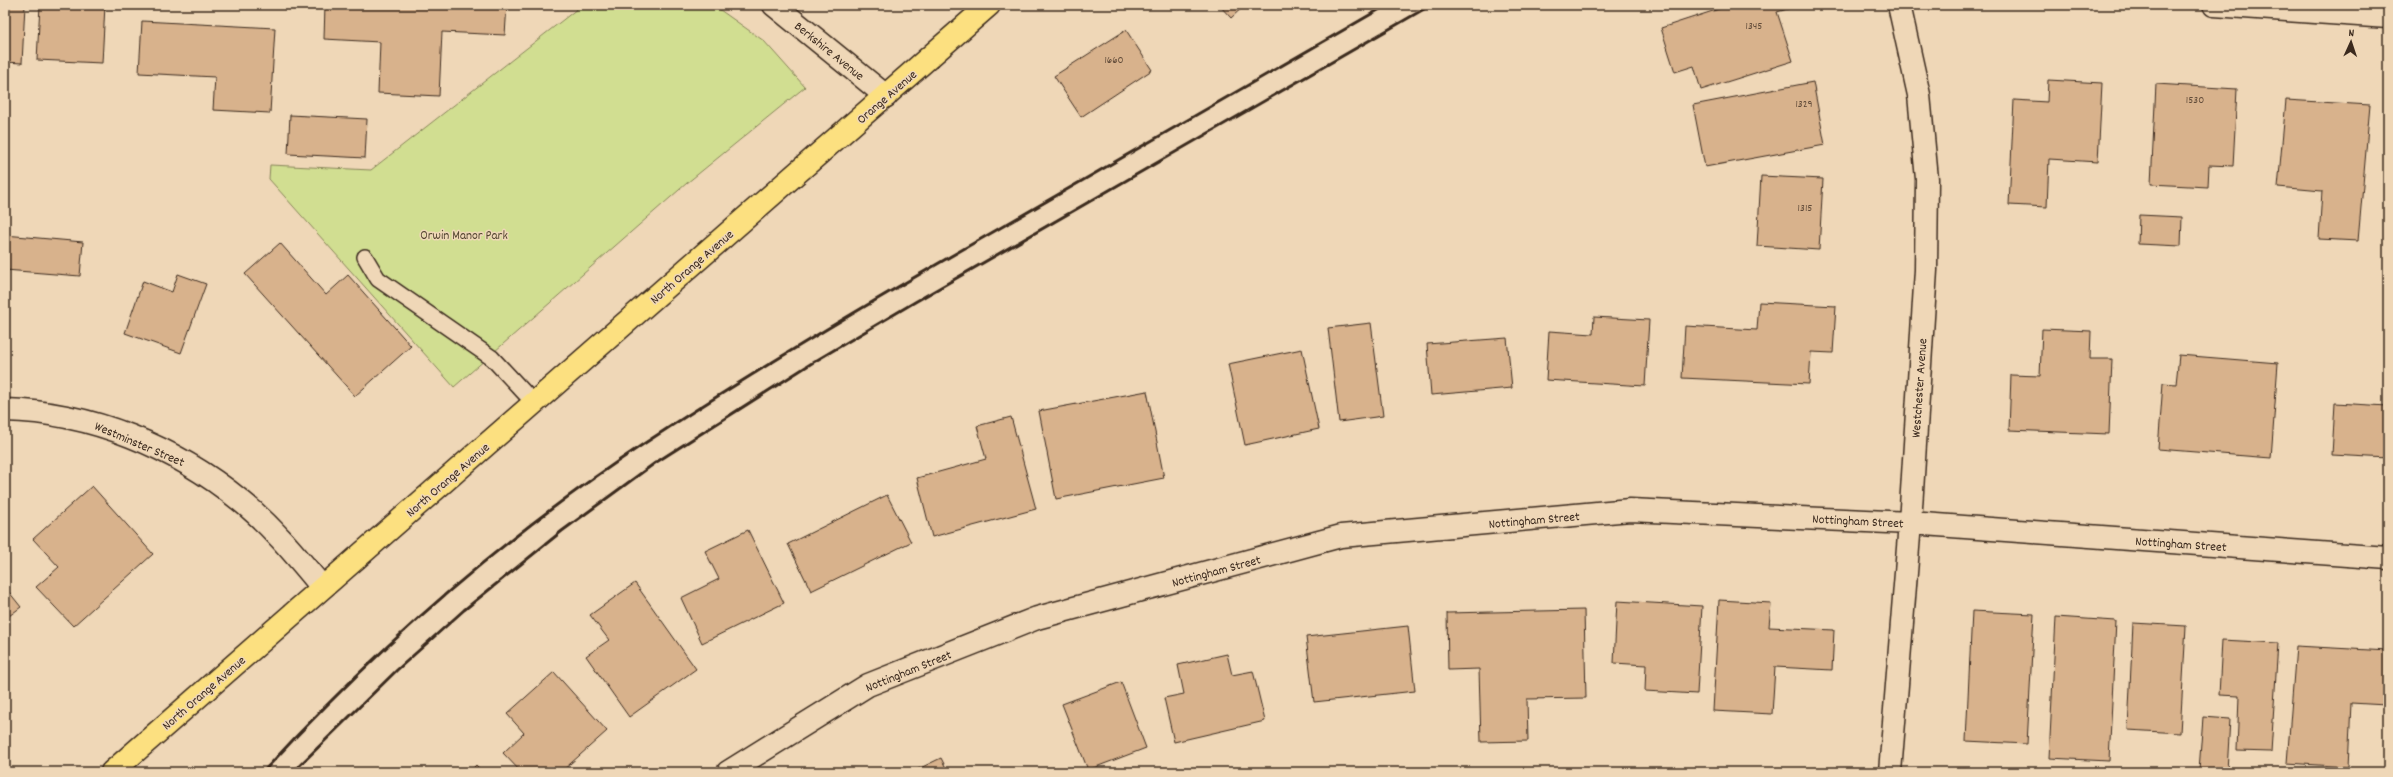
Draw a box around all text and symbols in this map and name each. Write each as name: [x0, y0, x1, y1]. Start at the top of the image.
street label: Berkshire Avenue: [789, 18, 868, 86]
house number: 1345: [1746, 19, 1762, 35]
north arrow: [2331, 22, 2371, 62]
text: N: [2348, 26, 2355, 42]
house number: 1660: [1104, 53, 1124, 69]
street label: Orange Avenue: [853, 66, 922, 129]
house number: 1530: [2186, 93, 2204, 109]
house number: 1329: [1795, 97, 1813, 113]
house number: 1315: [1798, 201, 1812, 217]
street label: North Orange Avenue: [647, 226, 739, 310]
park label: Orwin Manor Park: [420, 227, 508, 246]
street label: Westchester Avenue: [1908, 338, 1933, 439]
street label: Westminster Street: [91, 418, 187, 473]
street label: North Orange Avenue: [403, 439, 495, 523]
street label: Nottingham Street: [1488, 508, 1581, 535]
street label: Nottingham Street: [1812, 511, 1904, 534]
street label: Nottingham Street: [2135, 533, 2227, 558]
street label: Nottingham Street: [1170, 551, 1263, 593]
street label: Nottingham Street: [863, 646, 955, 698]
street label: North Orange Avenue: [159, 652, 251, 736]

